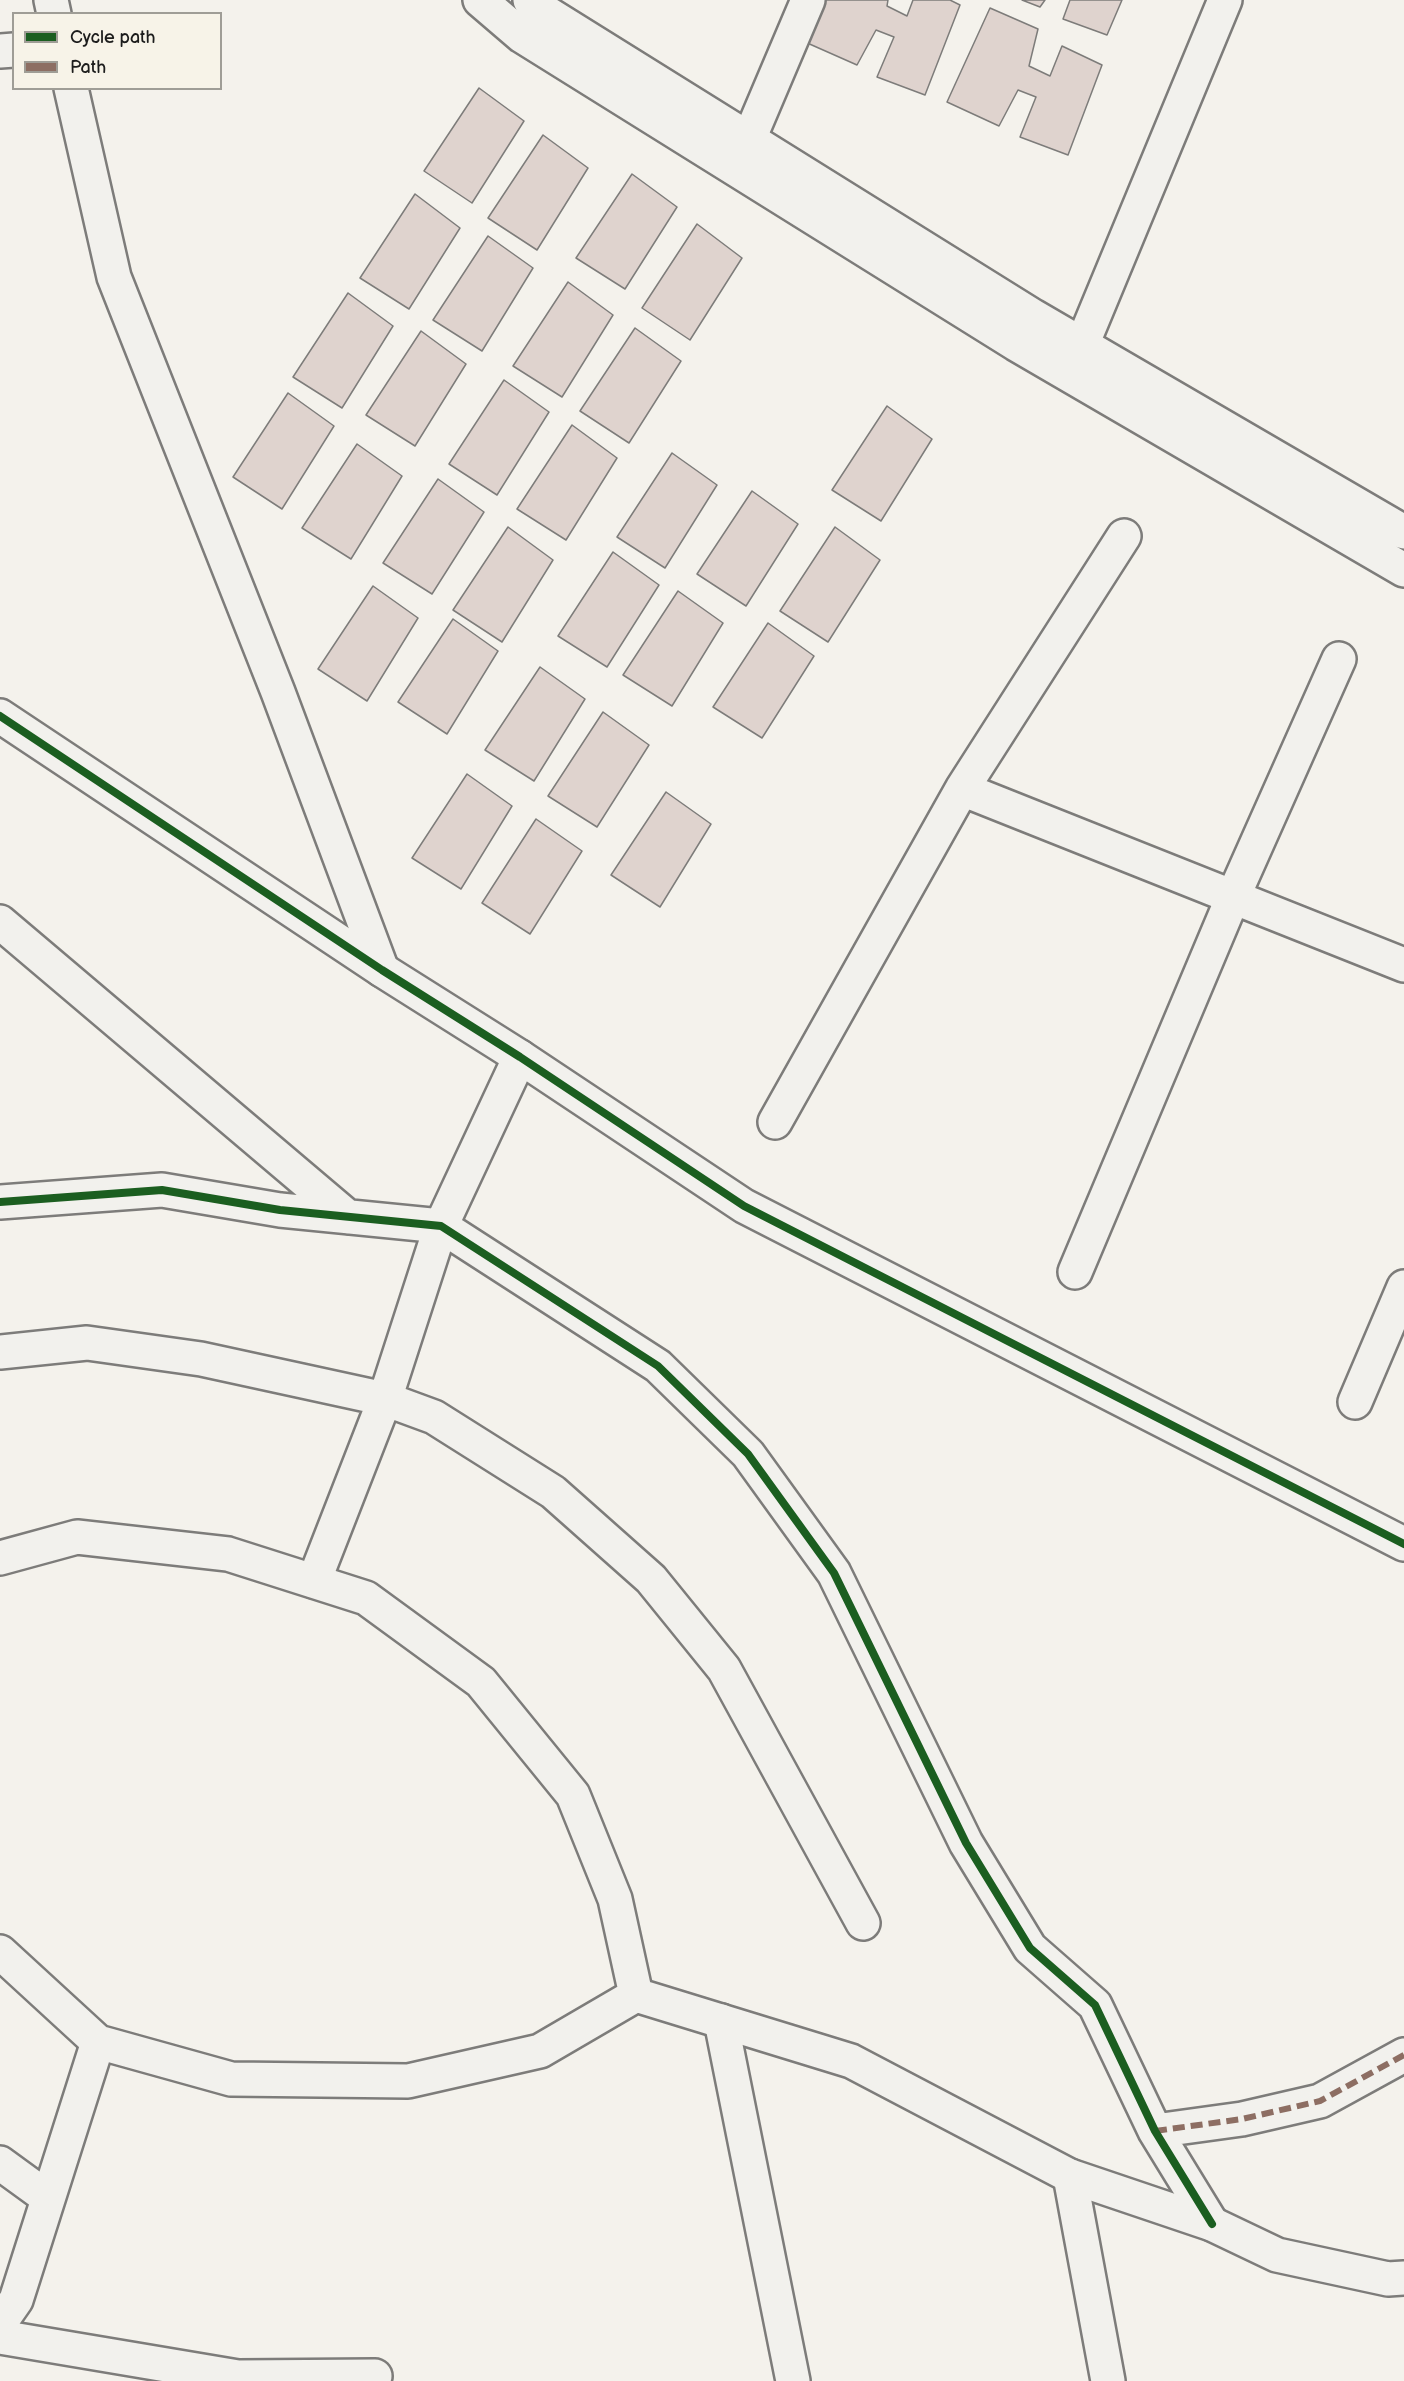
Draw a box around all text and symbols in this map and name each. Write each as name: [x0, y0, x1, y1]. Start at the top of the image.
legend: [12, 12, 222, 90]
text: Cycle path: [70, 27, 156, 48]
text: Path: [70, 57, 106, 78]

